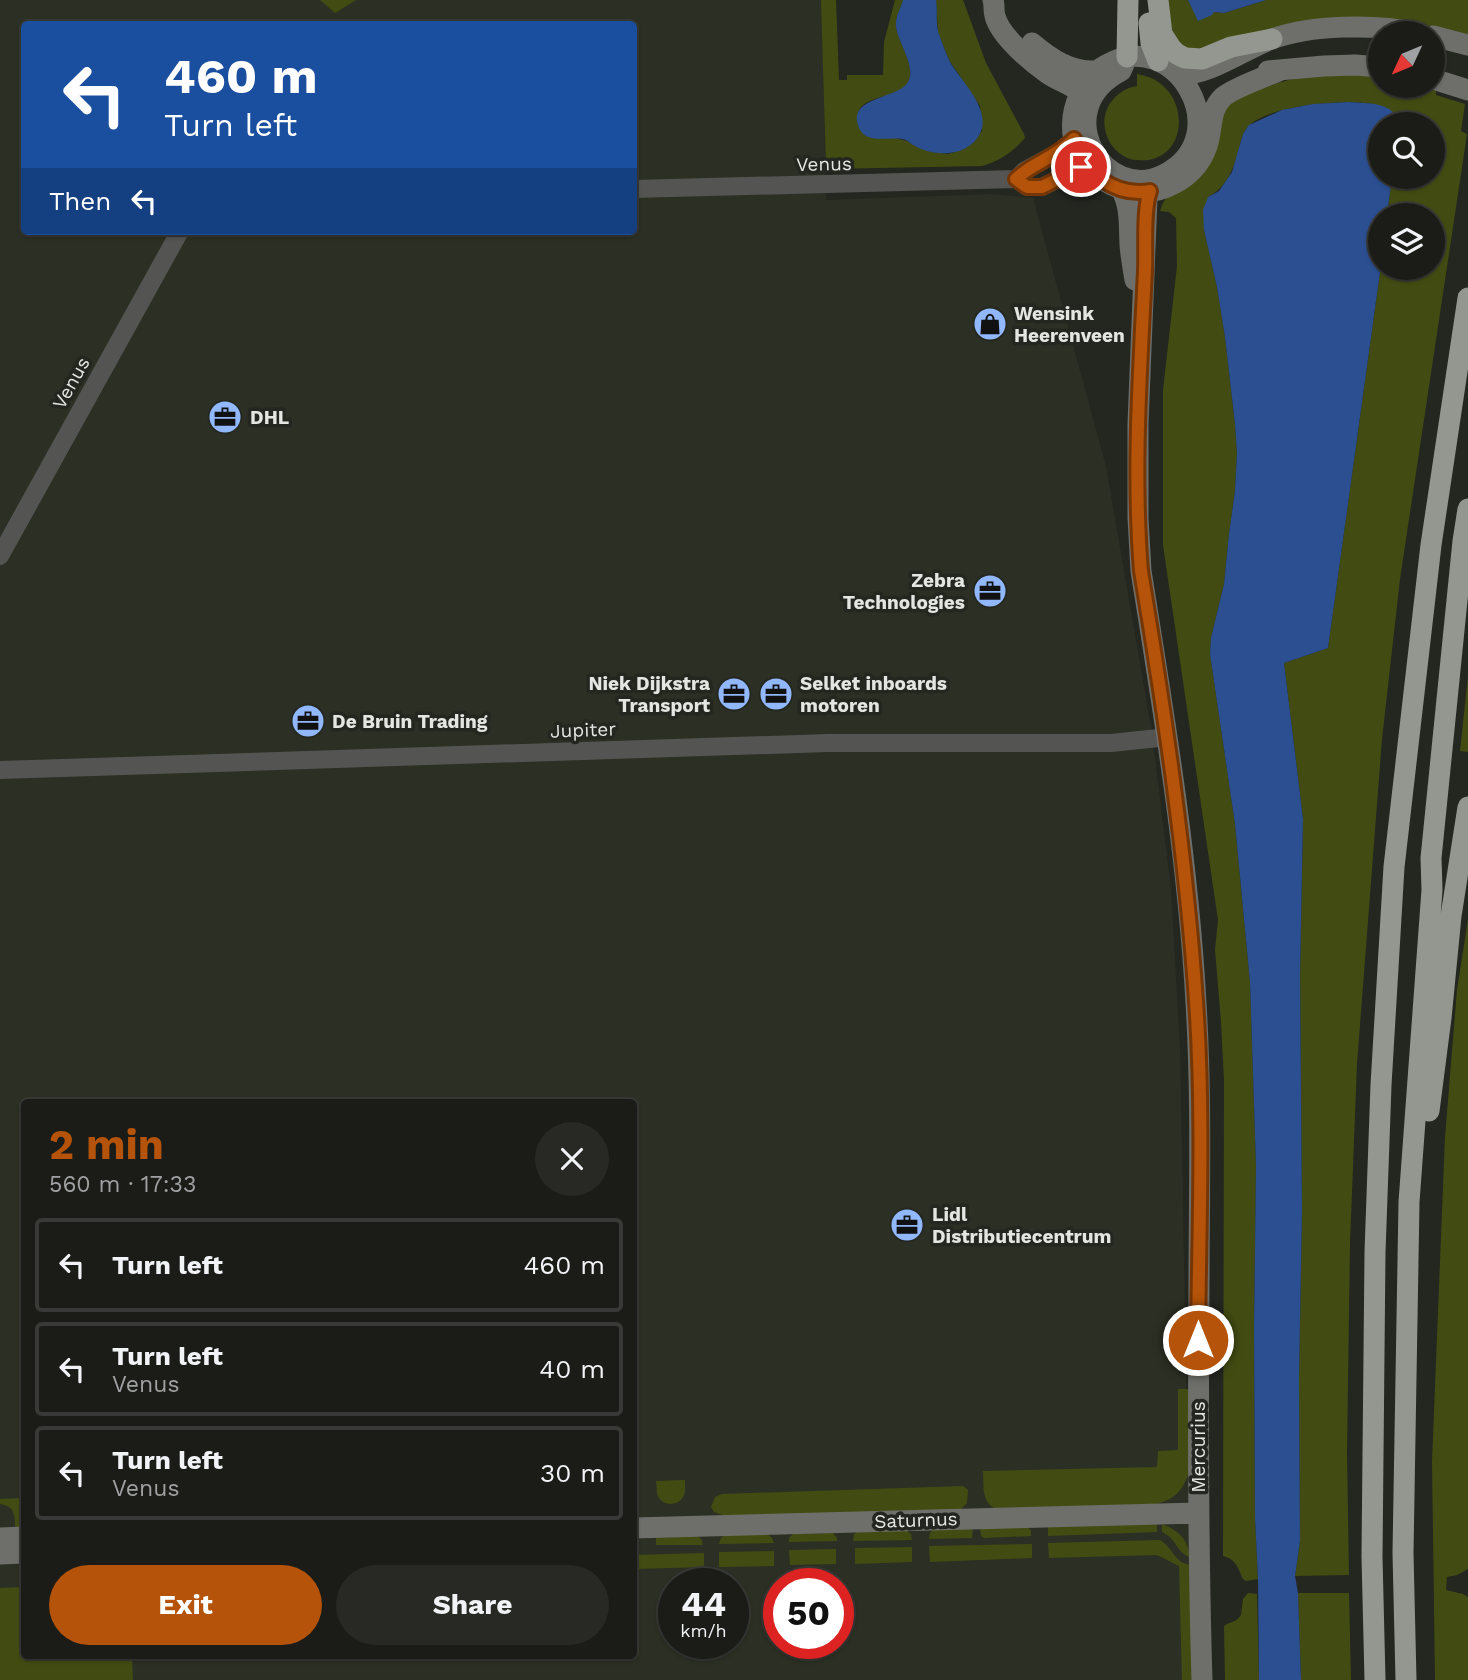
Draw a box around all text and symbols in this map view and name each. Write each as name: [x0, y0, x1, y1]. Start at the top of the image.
north arrow: [1368, 21, 1446, 98]
map controls: [1368, 21, 1445, 280]
text: 460 m: [164, 47, 318, 105]
icon: left: [49, 49, 140, 140]
text: Turn left: [164, 106, 297, 144]
button: search: [1368, 112, 1445, 189]
pin: [1051, 137, 1111, 197]
icon: arrive: [1062, 148, 1100, 186]
street label: Venus: [796, 152, 852, 176]
icon: left: [125, 182, 163, 220]
text: Then: [49, 186, 111, 216]
button: layers: [1368, 203, 1445, 280]
place label: Wensink Heerenveen: [1014, 302, 1125, 347]
shop icon: Wensink Heerenveen: [971, 305, 1009, 343]
street label: Venus: [47, 353, 95, 413]
office icon: DHL: [206, 398, 244, 436]
place label: DHL: [250, 406, 289, 429]
place label: Zebra Technologies: [843, 569, 965, 614]
office icon: Zebra Technologies: [971, 572, 1009, 610]
place label: Niek Dijkstra Transport: [589, 672, 711, 717]
place label: Selket inboards motoren: [800, 672, 947, 717]
office icon: Niek Dijkstra Transport: [715, 675, 753, 713]
office icon: Selket inboards motoren: [757, 675, 795, 713]
office icon: De Bruin Trading: [289, 702, 327, 740]
place label: De Bruin Trading: [332, 710, 488, 733]
street label: Jupiter: [550, 717, 617, 743]
text: 2 min: [49, 1120, 164, 1169]
button: close: [535, 1122, 609, 1196]
text: 560 m · 17:33: [49, 1171, 196, 1198]
place label: Lidl Distributiecentrum: [932, 1203, 1111, 1248]
office icon: Lidl Distributiecentrum: [888, 1206, 926, 1244]
icon: left: [53, 1246, 91, 1284]
text: Turn left: [112, 1250, 223, 1280]
text: 460 m: [523, 1250, 605, 1280]
position arrow: [1161, 1303, 1235, 1377]
text: Turn left: [112, 1341, 223, 1371]
icon: left: [53, 1350, 91, 1388]
text: 40 m: [539, 1354, 605, 1384]
text: Venus: [112, 1371, 180, 1398]
street label: Mercurius: [1187, 1401, 1210, 1493]
text: Turn left: [112, 1445, 223, 1475]
icon: left: [53, 1454, 91, 1492]
text: 30 m: [540, 1458, 605, 1488]
text: Venus: [112, 1475, 180, 1502]
street label: Saturnus: [874, 1507, 958, 1533]
button: Exit: [49, 1565, 322, 1645]
button: Share: [336, 1565, 609, 1645]
speed limit sign: 50: [763, 1568, 854, 1659]
text: 44: [681, 1583, 726, 1625]
text: km/h: [680, 1620, 727, 1641]

